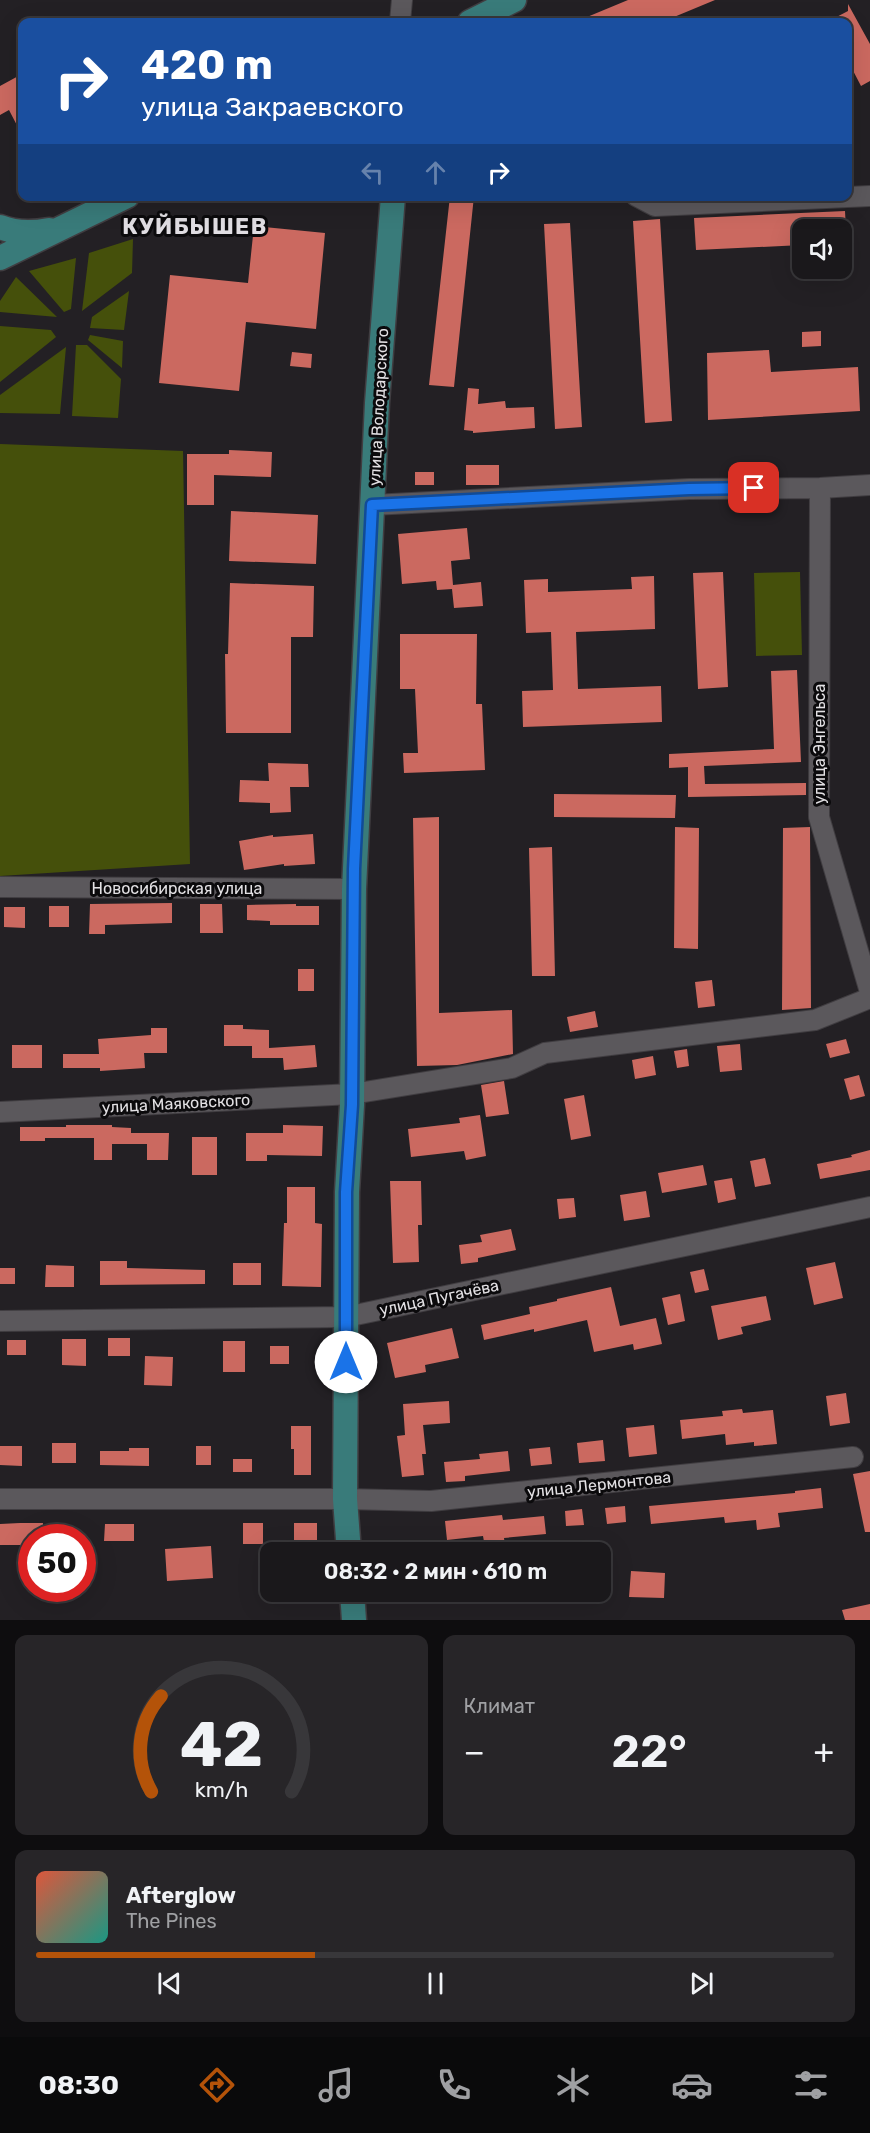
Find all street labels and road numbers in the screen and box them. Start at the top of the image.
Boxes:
street label: улица Володарского [365,328,392,487]
street label: улица Энгельса [810,684,829,804]
street label: Новосибирская улица [92,879,262,898]
street label: улица Маяковского [101,1090,251,1117]
street label: улица Пугачёва [378,1276,500,1319]
street label: улица Лермонтова [526,1467,672,1502]

